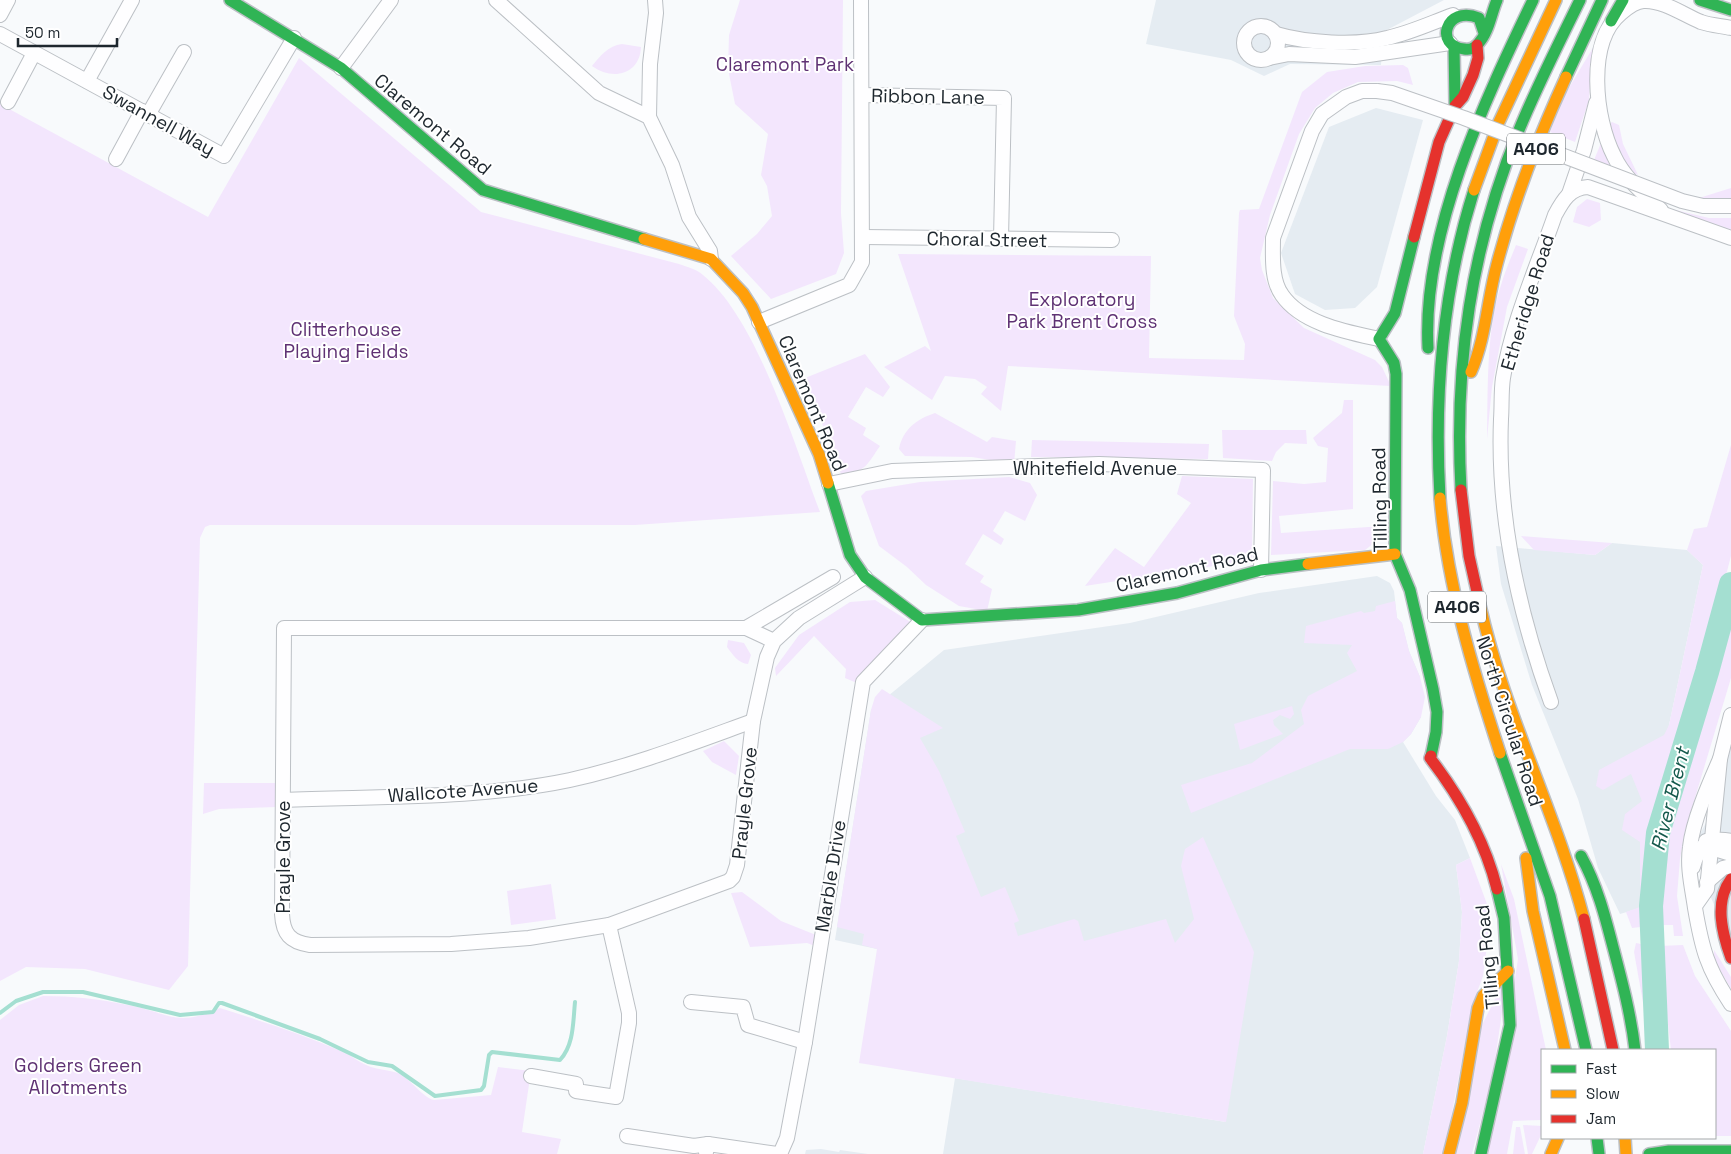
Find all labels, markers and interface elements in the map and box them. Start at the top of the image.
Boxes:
scale bar [18,15,116,47]
text: 50 m [25,23,60,42]
park label: Claremont Park [716,52,854,77]
street label: Claremont Road [369,68,496,181]
street label: Swannell Way [98,79,219,162]
street label: Ribbon Lane [871,83,985,110]
road number: A406 [1507,134,1565,164]
street label: Choral Street [926,226,1048,253]
street label: Etheridge Road [1495,231,1560,373]
park label: Exploratory Park Brent Cross [1007,287,1157,334]
park label: Clitterhouse Playing Fields [284,317,408,364]
street label: Claremont Road [773,331,852,475]
street label: Tilling Road [1366,447,1393,553]
street label: Whitefield Avenue [1013,456,1177,481]
street label: Claremont Road [1113,541,1261,598]
road number: A406 [1428,592,1486,622]
street label: North Circular Road [1470,633,1549,810]
water label: River Brent [1645,743,1696,853]
street label: Prayle Grove [726,745,763,861]
street label: Wallcote Avenue [387,773,539,808]
street label: Prayle Grove [271,800,296,914]
street label: Marble Drive [809,818,852,934]
street label: Tilling Road [1470,903,1505,1010]
legend [1541,1049,1716,1139]
park label: Golders Green Allotments [14,1053,142,1100]
text: Fast [1586,1059,1617,1078]
text: Slow [1586,1084,1620,1103]
text: Jam [1586,1109,1616,1128]

